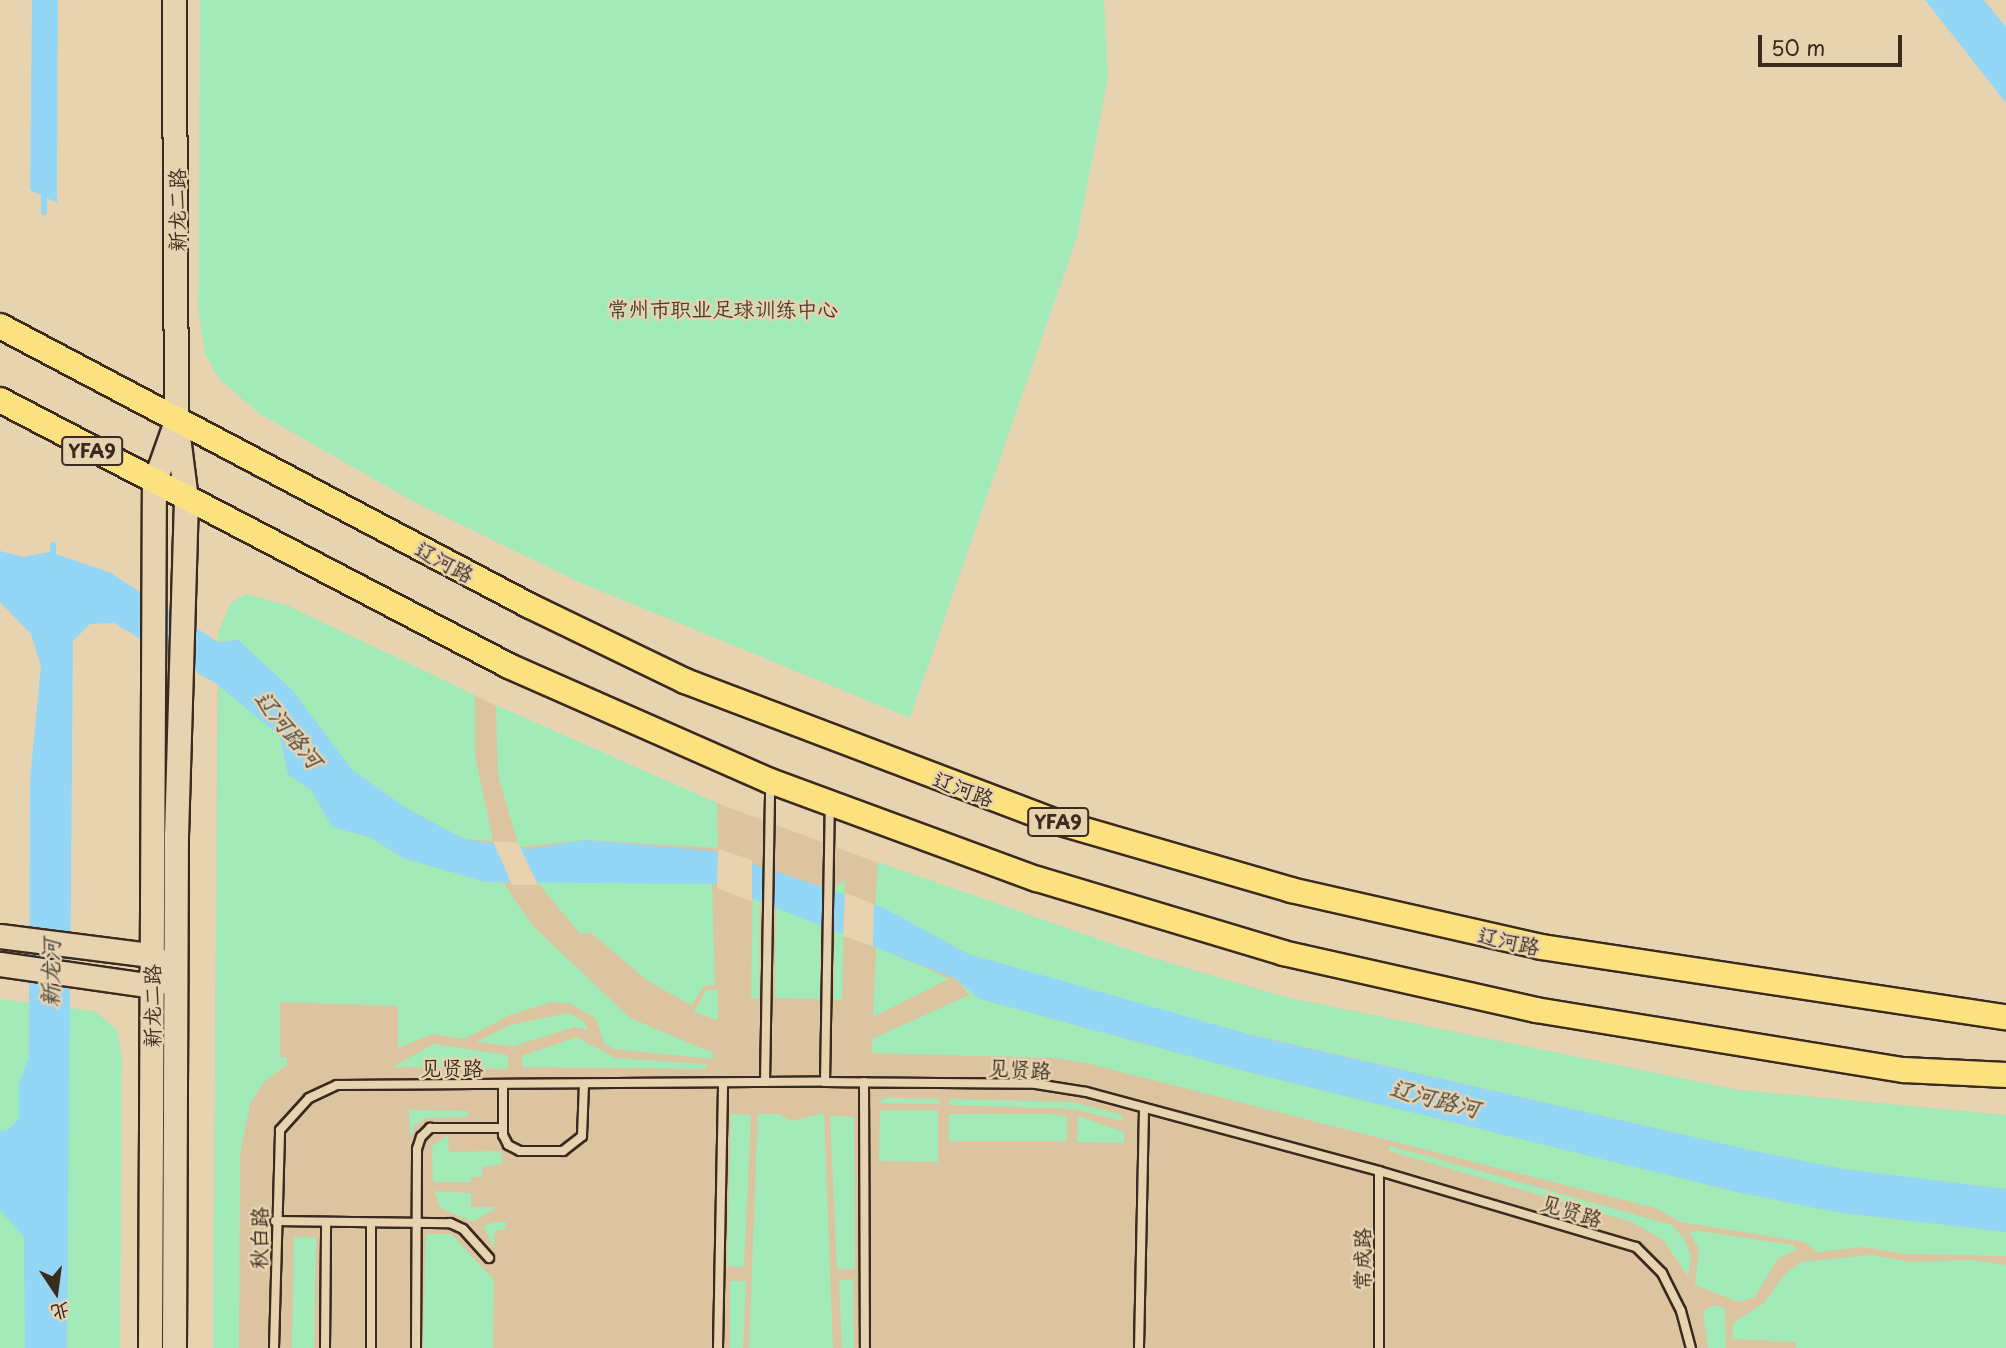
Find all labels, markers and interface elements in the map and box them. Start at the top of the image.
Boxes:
scale bar [1761,21,1904,65]
text: 50 m [1771,31,1825,63]
street label: 新龙二路 [163,168,189,252]
park label: 常州市职业足球训练中心 [608,295,838,321]
road number: YFA9 [60,436,124,466]
street label: 辽河路 [411,535,479,587]
water label: 辽河路河 [249,685,329,773]
street label: 辽河路 [930,765,998,811]
road number: YFA9 [1026,806,1090,838]
street label: 辽河路 [1476,921,1542,959]
water label: 新龙河 [36,938,64,1008]
street label: 新龙二路 [138,964,164,1048]
street label: 见贤路 [421,1054,483,1080]
street label: 见贤路 [988,1054,1052,1082]
water label: 辽河路河 [1387,1073,1483,1123]
street label: 见贤路 [1538,1189,1606,1231]
street label: 秋白路 [245,1206,271,1270]
street label: 常成路 [1348,1228,1374,1290]
north arrow [21,1257,91,1327]
text: 北 [48,1297,73,1328]

